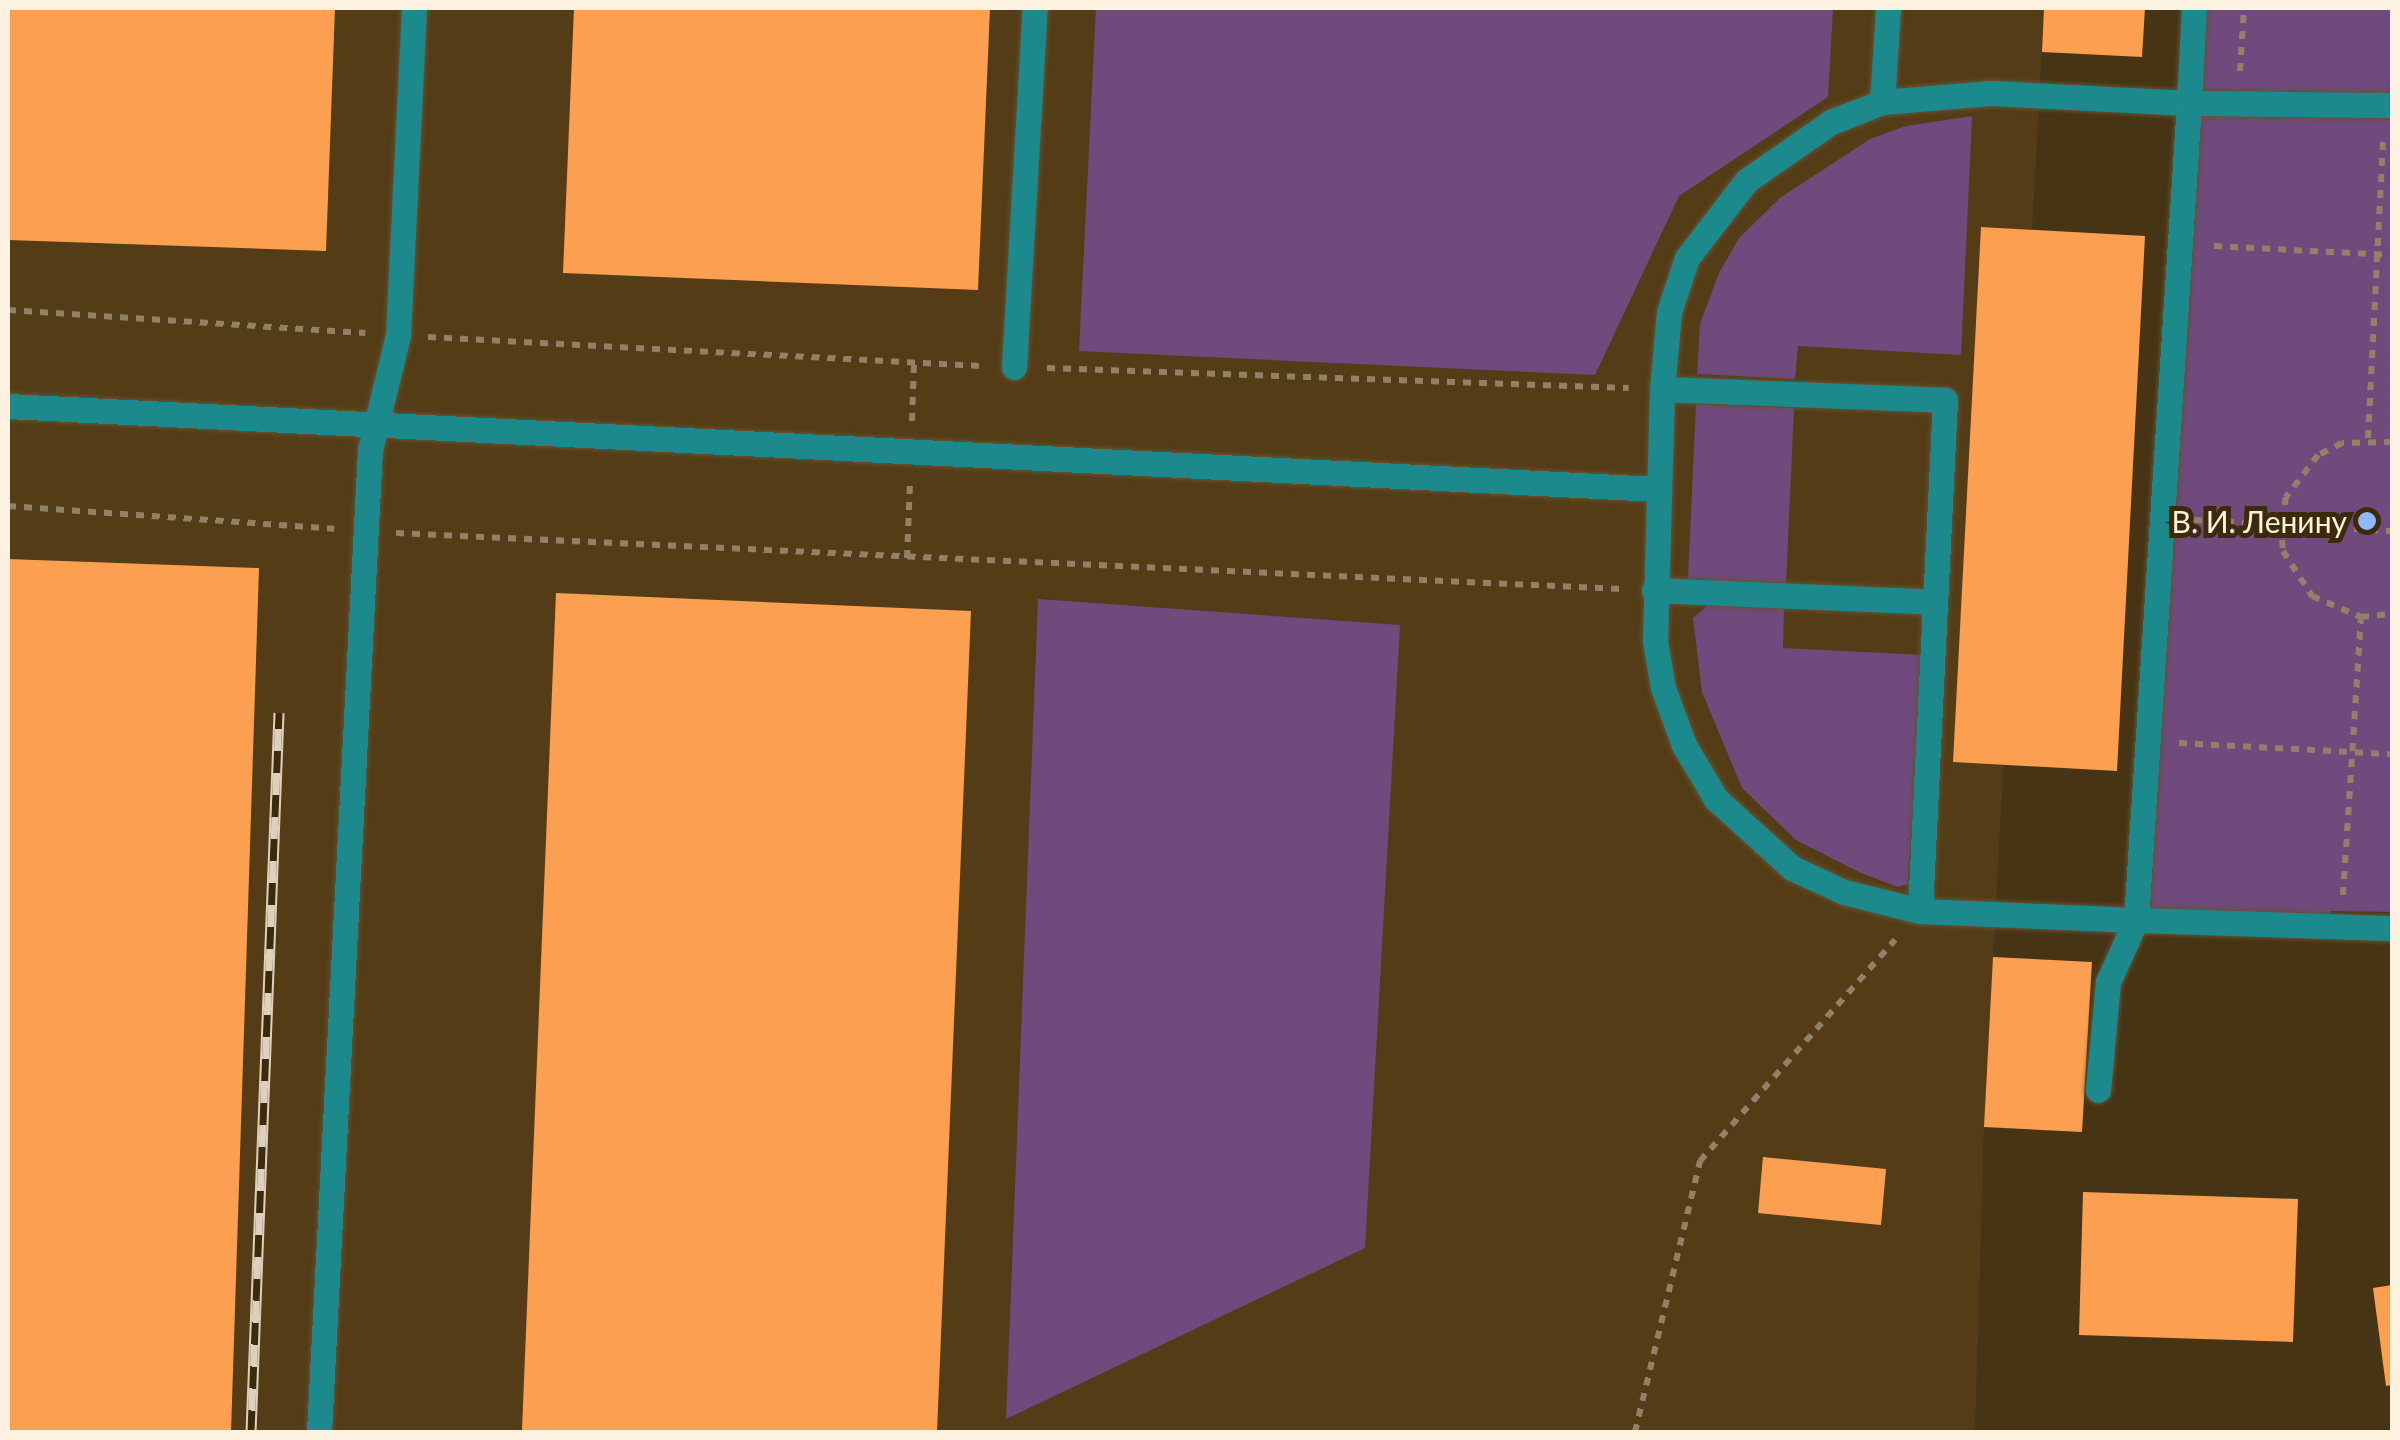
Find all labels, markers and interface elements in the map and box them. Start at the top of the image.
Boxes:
place label: В. И. Ленину [2172,503,2347,539]
marker: В. И. Ленину [2356,510,2378,532]

